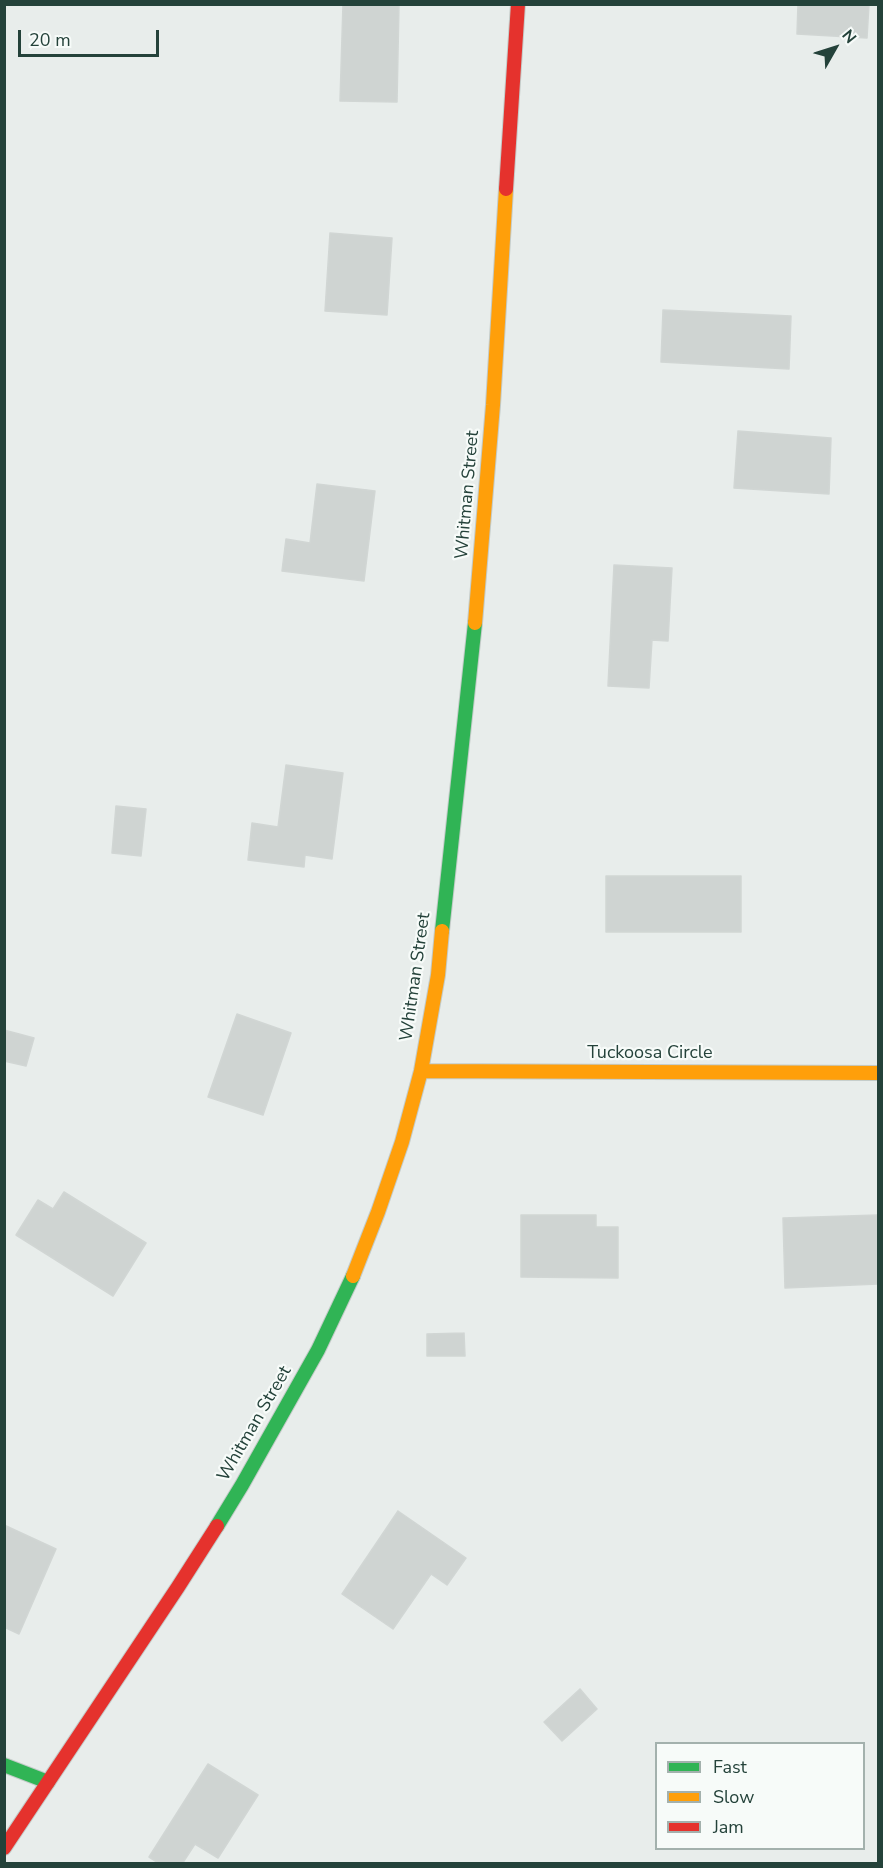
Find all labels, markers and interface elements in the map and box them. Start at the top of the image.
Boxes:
scale bar [21,18,162,56]
north arrow [805,18,865,78]
text: N [837,25,861,48]
text: 20 m [29,28,71,52]
street label: Whitman Street [452,430,484,560]
street label: Whitman Street [396,911,436,1043]
street label: Tuckoosa Circle [587,1043,713,1065]
street label: Whitman Street [213,1363,297,1485]
legend [655,1742,865,1850]
text: Fast [713,1755,747,1779]
text: Slow [713,1785,754,1809]
text: Jam [713,1815,744,1839]

